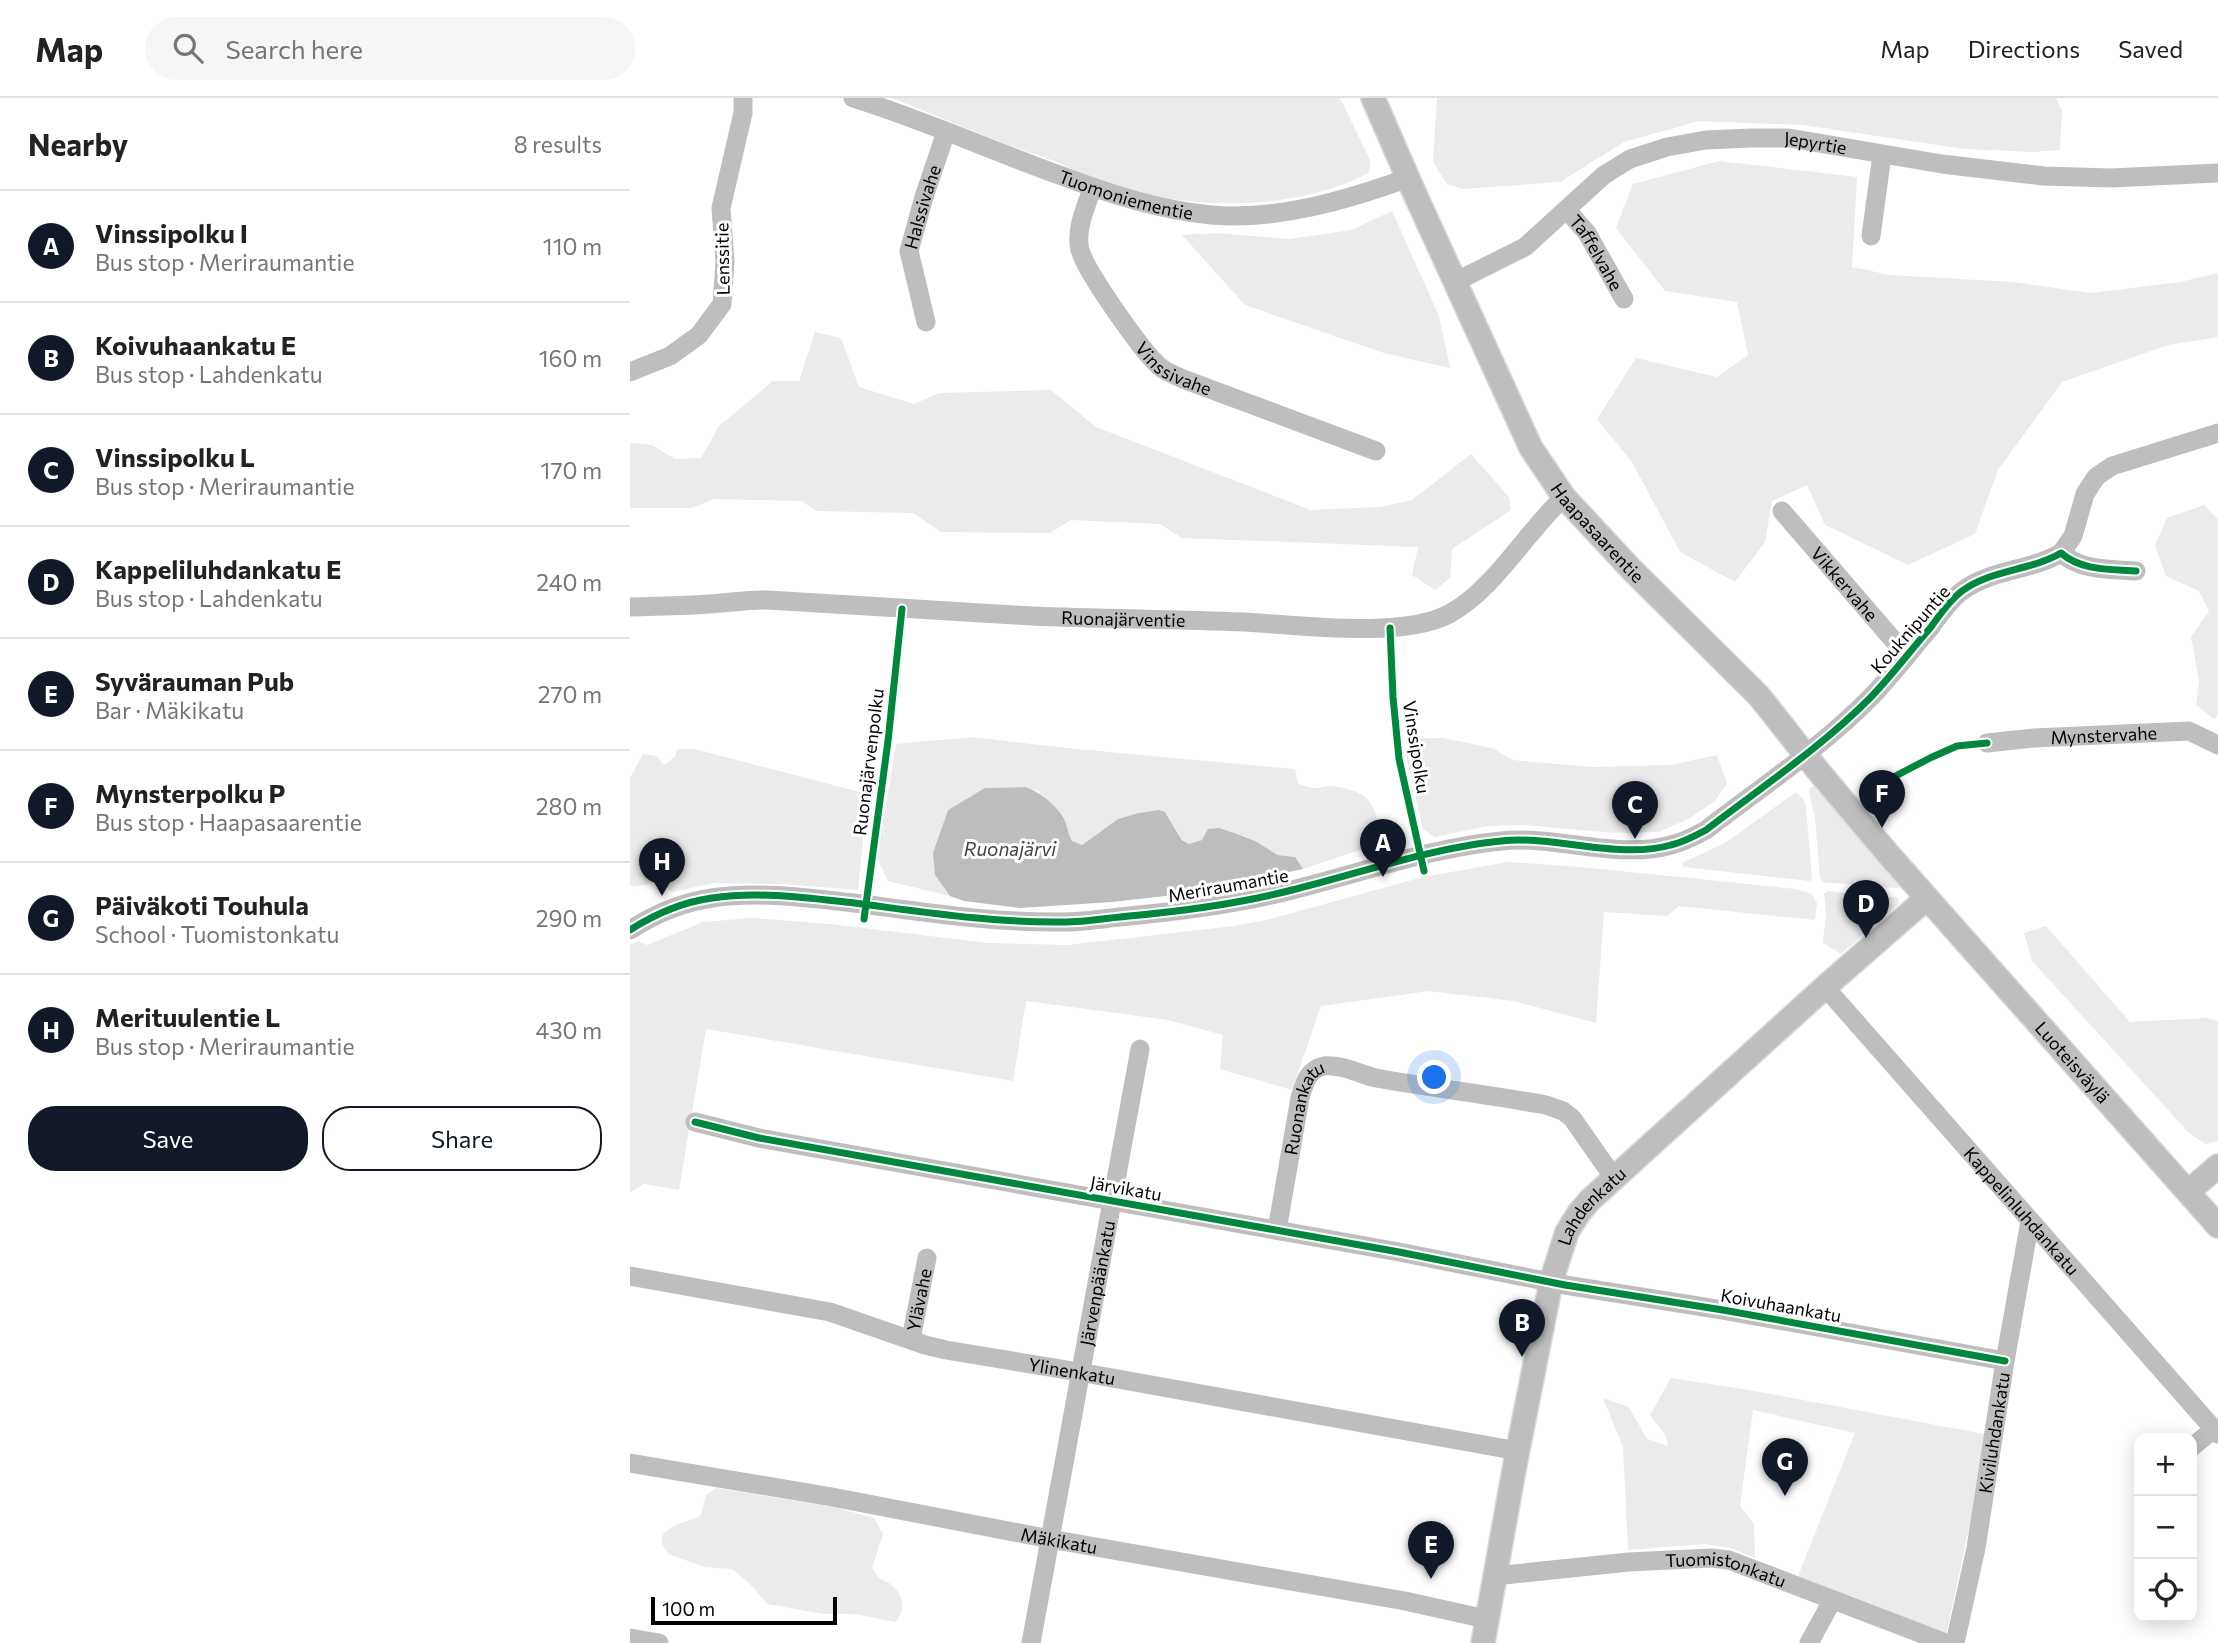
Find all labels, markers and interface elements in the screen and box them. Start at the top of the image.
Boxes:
search box [145,17,635,80]
text: Map [35,28,103,69]
icon: search [169,29,207,67]
text: Search here [225,33,363,64]
text: Map [1880,34,1930,63]
text: Directions [1968,34,2080,63]
text: Saved [2118,34,2183,63]
text: Nearby [28,125,128,162]
street label: Jepyrtie [1784,127,1848,159]
text: 8 results [514,130,602,158]
street label: Halssivahe [899,162,945,251]
street label: Tuomoniementie [1056,165,1195,224]
street label: Taffelvahe [1565,210,1628,294]
text: Vinssipolku I [95,217,248,248]
street label: Lenssitie [710,223,734,295]
text: A [43,232,59,260]
text: 110 m [543,232,602,260]
text: Bus stop · Meriraumantie [95,248,355,276]
text: Koivuhaankatu E [95,329,296,360]
street label: Vinssivahe [1131,337,1215,400]
text: B [43,344,59,372]
text: 160 m [539,344,602,372]
text: Bus stop · Lahdenkatu [95,360,323,388]
text: Vinssipolku L [95,441,255,472]
text: C [43,456,59,484]
text: 170 m [541,456,602,484]
text: Bus stop · Meriraumantie [95,472,355,500]
street label: Haapasaarentie [1547,478,1649,587]
street label: Vikkervahe [1807,542,1883,625]
text: Kappeliluhdankatu E [95,553,342,584]
text: D [43,568,59,596]
text: 240 m [536,568,602,596]
street label: Kouknipuntie [1866,580,1954,678]
text: Bus stop · Lahdenkatu [95,584,323,612]
street label: Ruonajärventie [1061,606,1186,631]
text: Syvärauman Pub [95,665,294,696]
text: E [44,680,58,708]
text: 270 m [538,680,602,708]
street label: Ruonajärvenpolku [848,687,888,837]
text: Bar · Mäkikatu [95,696,244,724]
street label: Vinssipolku [1399,699,1435,795]
street label: Mynstervahe [2050,721,2157,748]
pin: F [1859,770,1905,828]
text: Mynsterpolku P [95,777,285,808]
pin: C [1612,781,1658,839]
text: F [44,792,58,820]
text: 280 m [536,792,602,820]
text: Bus stop · Haapasaarentie [95,808,362,836]
pin: A [1360,819,1406,877]
water label: Ruonajärvi [964,837,1057,860]
pin: H [639,838,685,896]
street label: Meriraumantie [1166,864,1290,906]
pin: D [1843,880,1889,938]
text: Päiväkoti Touhula [95,889,309,920]
text: G [43,904,59,932]
text: 290 m [536,904,602,932]
text: School · Tuomistonkatu [95,920,339,948]
text: Merituulentie L [95,1001,280,1032]
text: H [42,1016,60,1044]
text: 430 m [536,1016,602,1044]
street label: Luoteisväylä [2031,1017,2115,1108]
text: Bus stop · Meriraumantie [95,1032,355,1060]
street label: Ruonankatu [1279,1056,1328,1157]
your location [1417,1060,1451,1094]
button: Save [28,1106,308,1171]
button: Share [322,1106,602,1171]
street label: Kappelinluhdankatu [1959,1142,2084,1280]
street label: Lahdenkatu [1552,1162,1630,1248]
street label: Järvikatu [1089,1171,1163,1205]
street label: Järvenpäänkatu [1075,1219,1119,1347]
street label: Ylävahe [902,1266,936,1333]
street label: Koivuhaankatu [1719,1284,1843,1326]
pin: B [1499,1299,1545,1357]
street label: Ylinenkatu [1027,1353,1117,1389]
street label: Kiviluhdankatu [1974,1371,2014,1495]
map controls [2134,1433,2197,1622]
button: + [2134,1433,2197,1496]
pin: G [1762,1438,1808,1496]
button: − [2134,1496,2197,1559]
pin: E [1408,1521,1454,1579]
street label: Mäkikatu [1019,1523,1099,1558]
street label: Tuomistonkatu [1665,1547,1789,1592]
button: locate [2134,1559,2197,1622]
scale bar [651,1594,836,1626]
text: 100 m [662,1597,715,1620]

